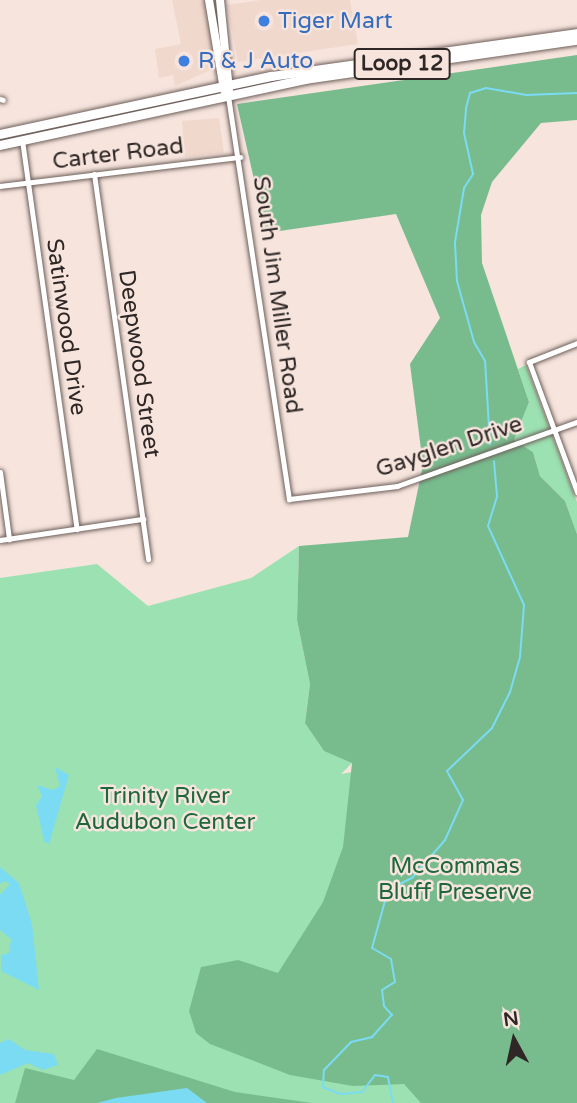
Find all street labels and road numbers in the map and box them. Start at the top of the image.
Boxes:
road number: Loop 12 [353,46,451,82]
street label: Carter Road [51,132,185,176]
street label: South Jim Miller Road [247,175,307,415]
street label: Satinwood Drive [40,237,92,417]
street label: Deepwood Street [112,268,166,460]
street label: Gayglen Drive [372,410,526,484]

